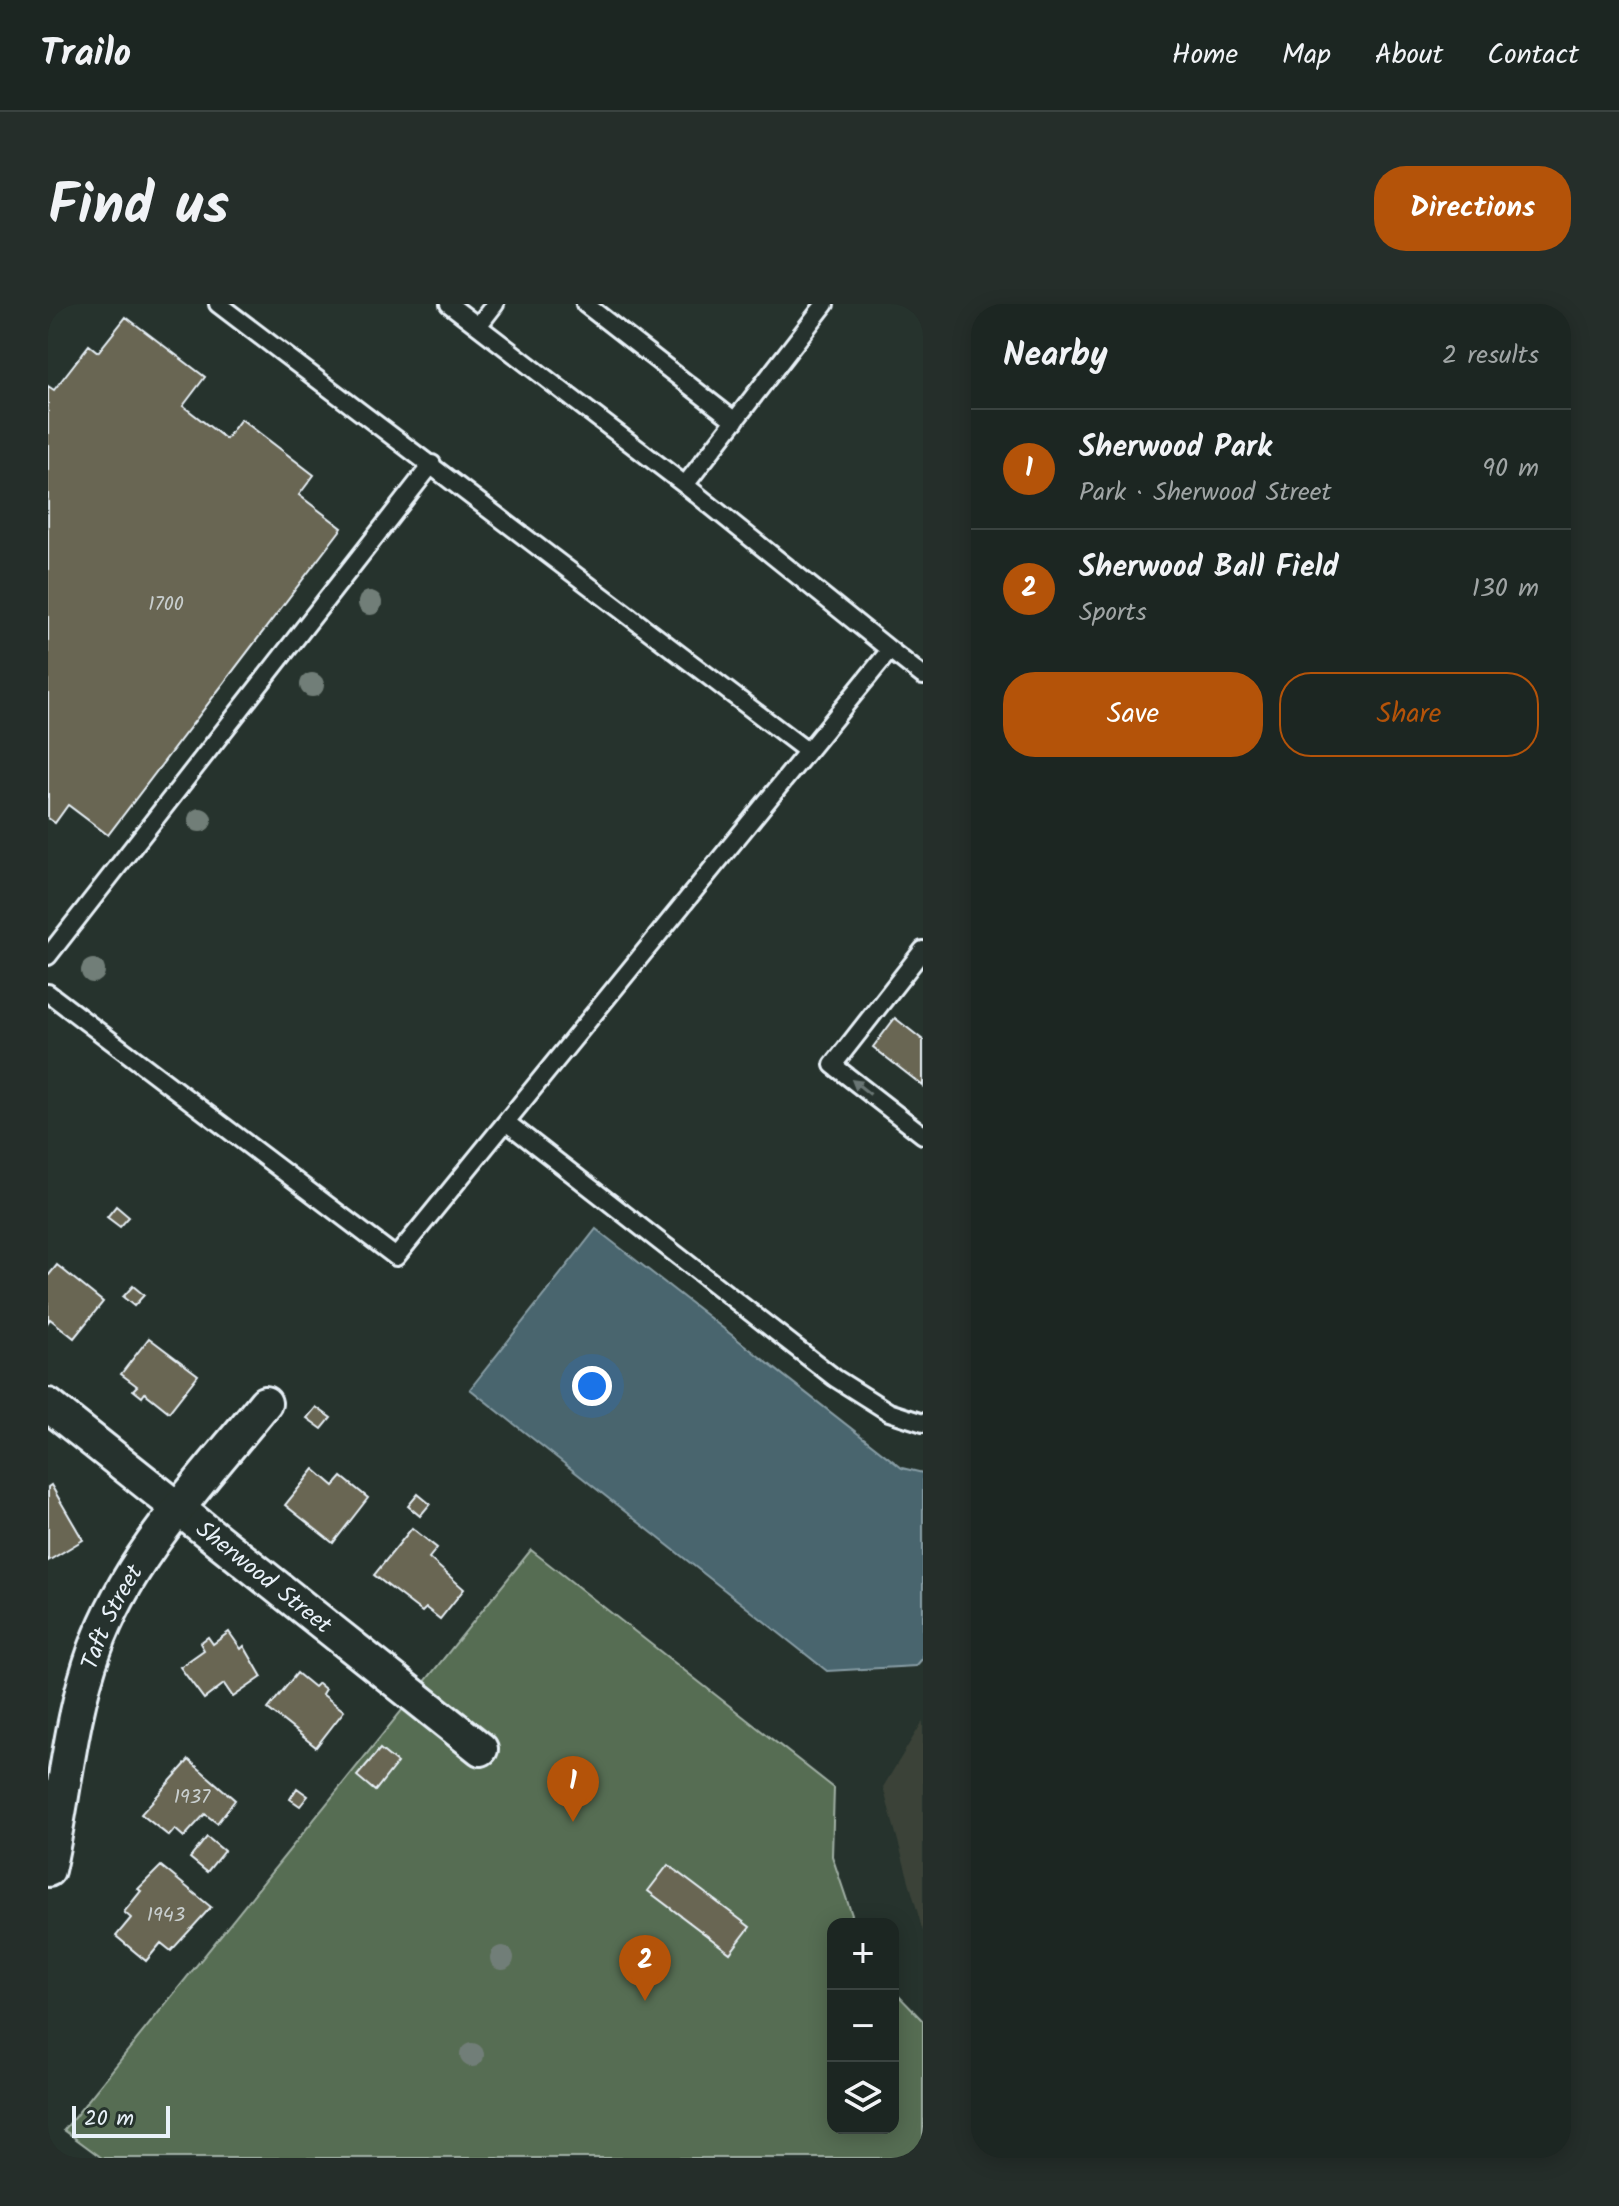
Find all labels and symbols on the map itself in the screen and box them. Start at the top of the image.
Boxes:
house number: 1700 [148,589,184,621]
one-way arrow [851,1080,871,1096]
your location [572,1366,612,1406]
street label: Sherwood Street [187,1511,340,1645]
street label: Taft Street [71,1557,155,1675]
pin: 1 [547,1756,599,1822]
house number: 1937 [174,1782,211,1814]
house number: 1943 [147,1900,185,1932]
pin: 2 [619,1935,671,2001]
scale bar [72,2102,170,2138]

